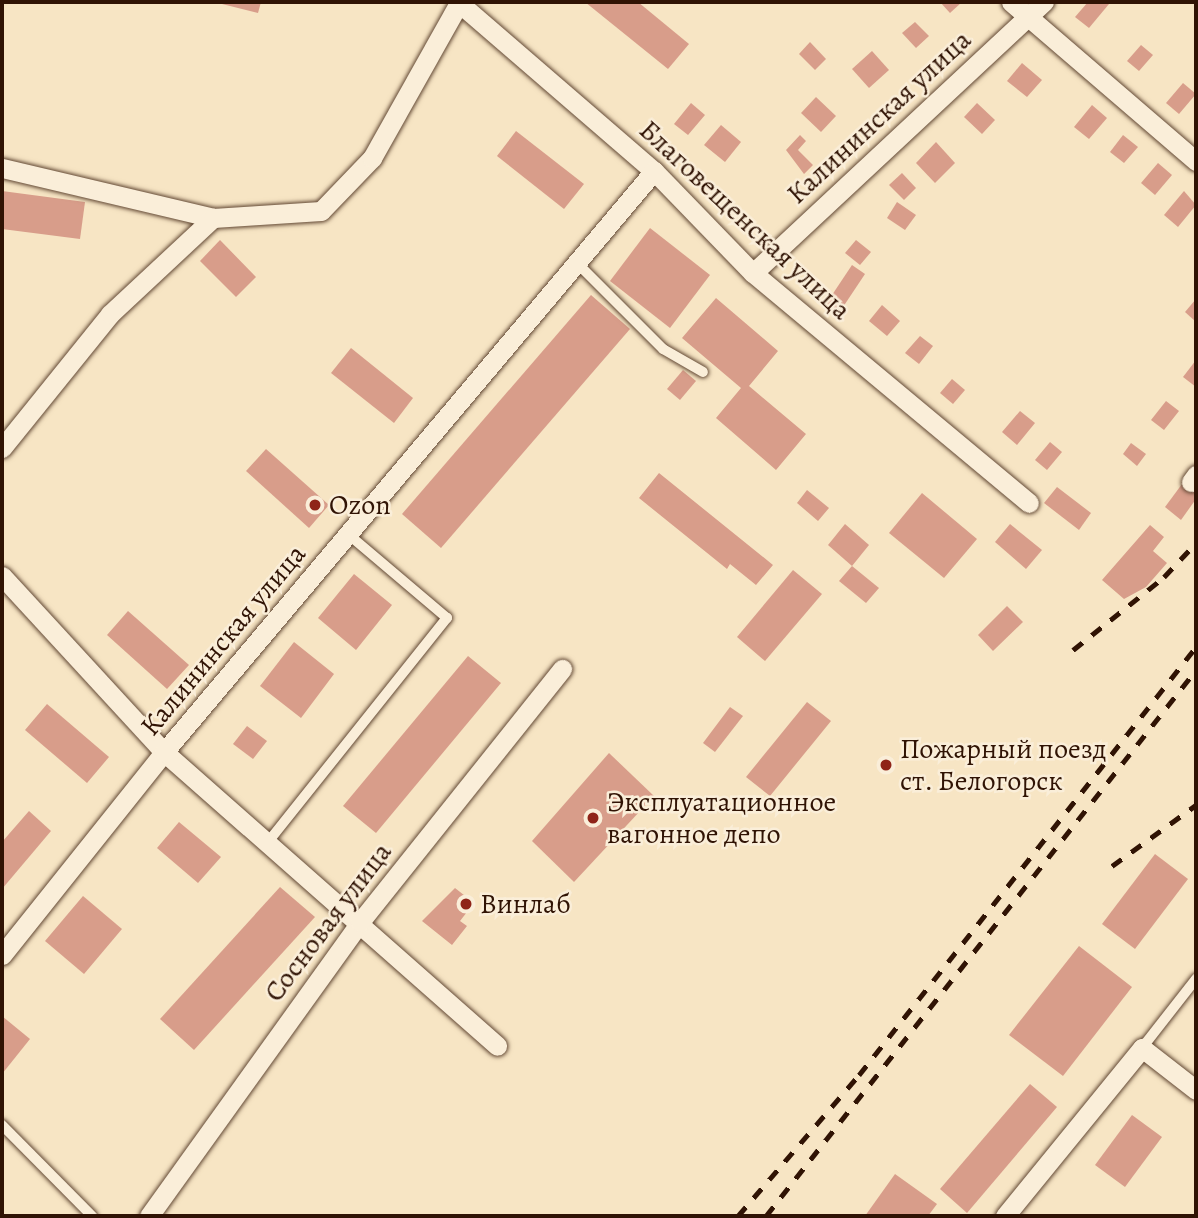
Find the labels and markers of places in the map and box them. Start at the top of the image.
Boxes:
place label: Ozon [329,488,391,522]
marker: Ozon [307,497,323,513]
place label: Пожарный поезд ст. Белогорск [900,732,1107,798]
marker: Пожарный поезд ст. Белогорск [878,757,894,773]
place label: Эксплуатационное вагонное депо [607,785,836,851]
marker: Эксплуатационное вагонное депо [585,810,601,826]
place label: Винлаб [480,887,571,921]
marker: Винлаб [458,896,474,912]

